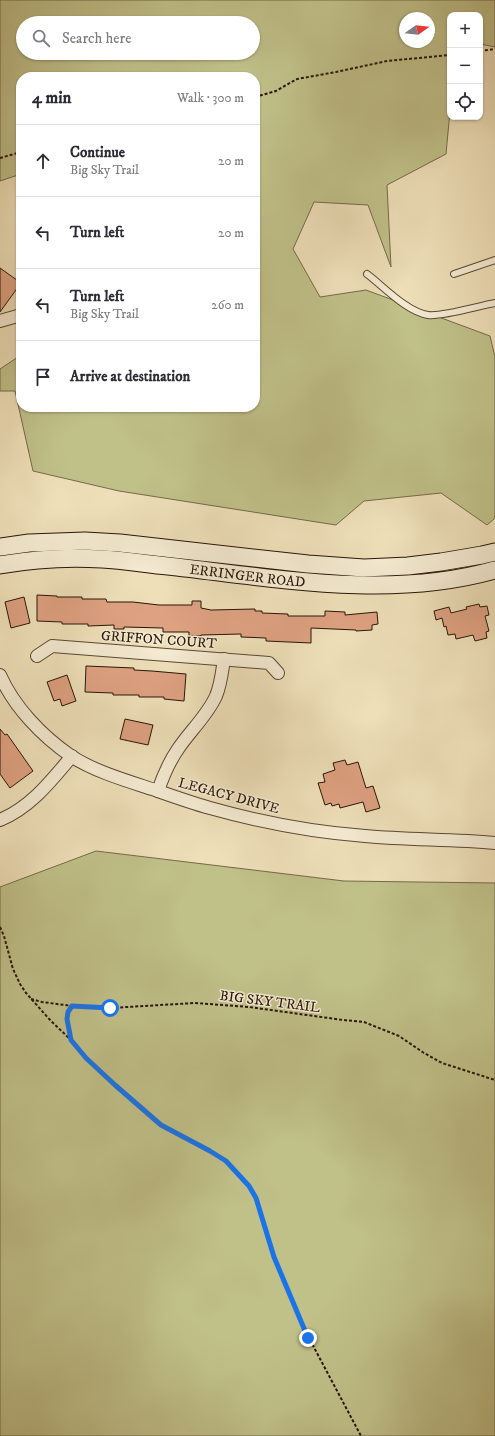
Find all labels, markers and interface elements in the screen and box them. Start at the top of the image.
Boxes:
north arrow [399,12,435,48]
map controls [447,12,483,120]
button: + [447,12,483,48]
search box [16,16,260,60]
icon: search [30,27,52,49]
text: Search here [62,29,131,48]
button: − [447,48,483,84]
button: locate [447,84,483,120]
text: 4 min [32,87,71,109]
text: Walk · 300 m [177,90,244,106]
text: Continue [70,143,125,162]
icon: ahead [32,150,54,172]
text: 20 m [218,153,244,169]
text: Big Sky Trail [70,162,139,178]
icon: left [32,222,54,244]
text: Turn left [70,223,124,242]
text: 20 m [218,225,244,241]
text: Turn left [70,287,124,306]
icon: left [32,294,54,316]
text: 260 m [211,297,244,313]
text: Big Sky Trail [70,306,139,322]
icon: arrive [32,366,54,388]
text: Arrive at destination [70,367,190,386]
street label: ERRINGER ROAD [189,561,306,592]
street label: GRIFFON COURT [100,627,218,653]
street label: LEGACY DRIVE [176,774,281,818]
street label: BIG SKY TRAIL [219,987,321,1017]
route start [101,999,119,1017]
route end [299,1329,317,1347]

